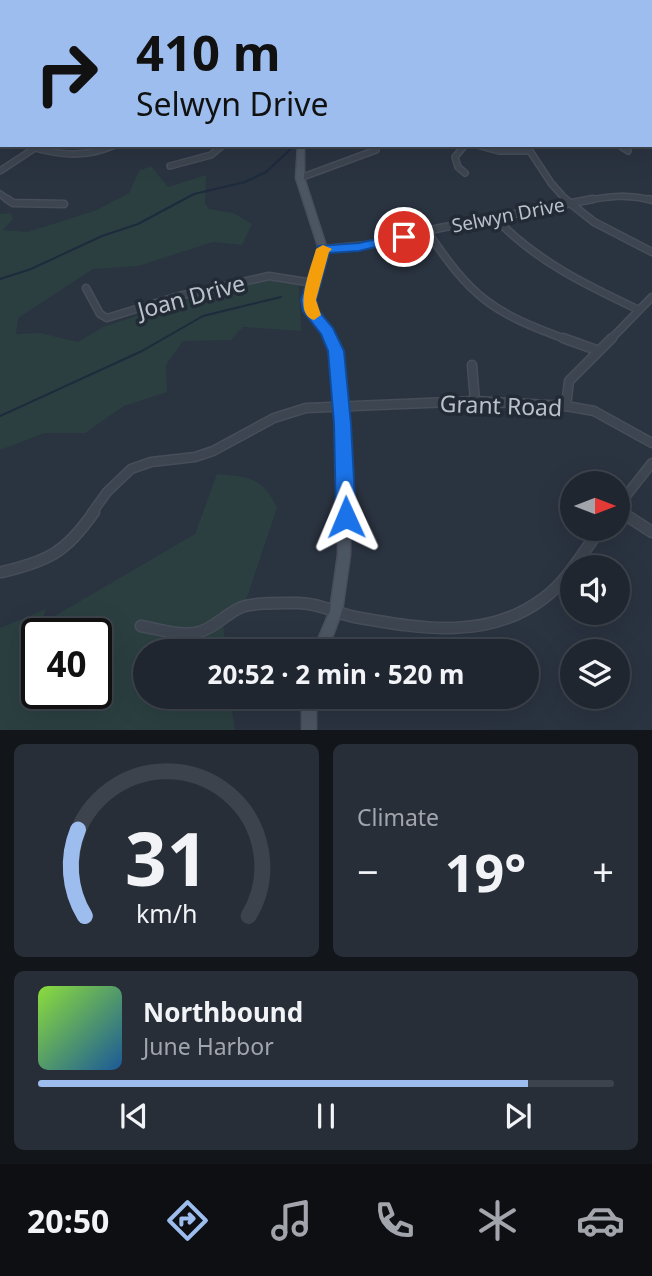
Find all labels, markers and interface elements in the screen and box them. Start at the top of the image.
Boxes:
text: 410 m [136,19,281,85]
icon: right [21,28,112,119]
text: Selwyn Drive [136,82,329,125]
street label: Selwyn Drive [449,191,567,239]
pin [374,207,434,267]
icon: arrive [385,218,423,256]
street label: Joan Drive [132,266,248,326]
street label: Grant Road [439,387,563,423]
north arrow [560,471,630,541]
map controls [560,471,630,709]
position arrow [309,480,383,554]
button: sound [560,555,630,625]
speed limit sign: 40 [21,618,112,709]
button: layers [560,639,630,709]
text: 20:52 · 2 min · 520 m [208,656,464,692]
text: Climate [357,801,439,833]
text: 31 [125,809,208,908]
text: 19° [445,836,526,907]
text: − [357,845,379,897]
text: + [592,845,614,897]
text: km/h [136,896,197,930]
text: Northbound [143,994,303,1030]
text: June Harbor [143,1030,274,1062]
icon: previous [115,1097,153,1135]
icon: pause [307,1097,345,1135]
icon: next [499,1097,537,1135]
icon: directions [163,1196,212,1245]
icon: music [267,1196,316,1245]
icon: phone [370,1196,419,1245]
icon: climate [473,1196,522,1245]
icon: car [576,1196,625,1245]
text: 20:50 [27,1199,109,1242]

